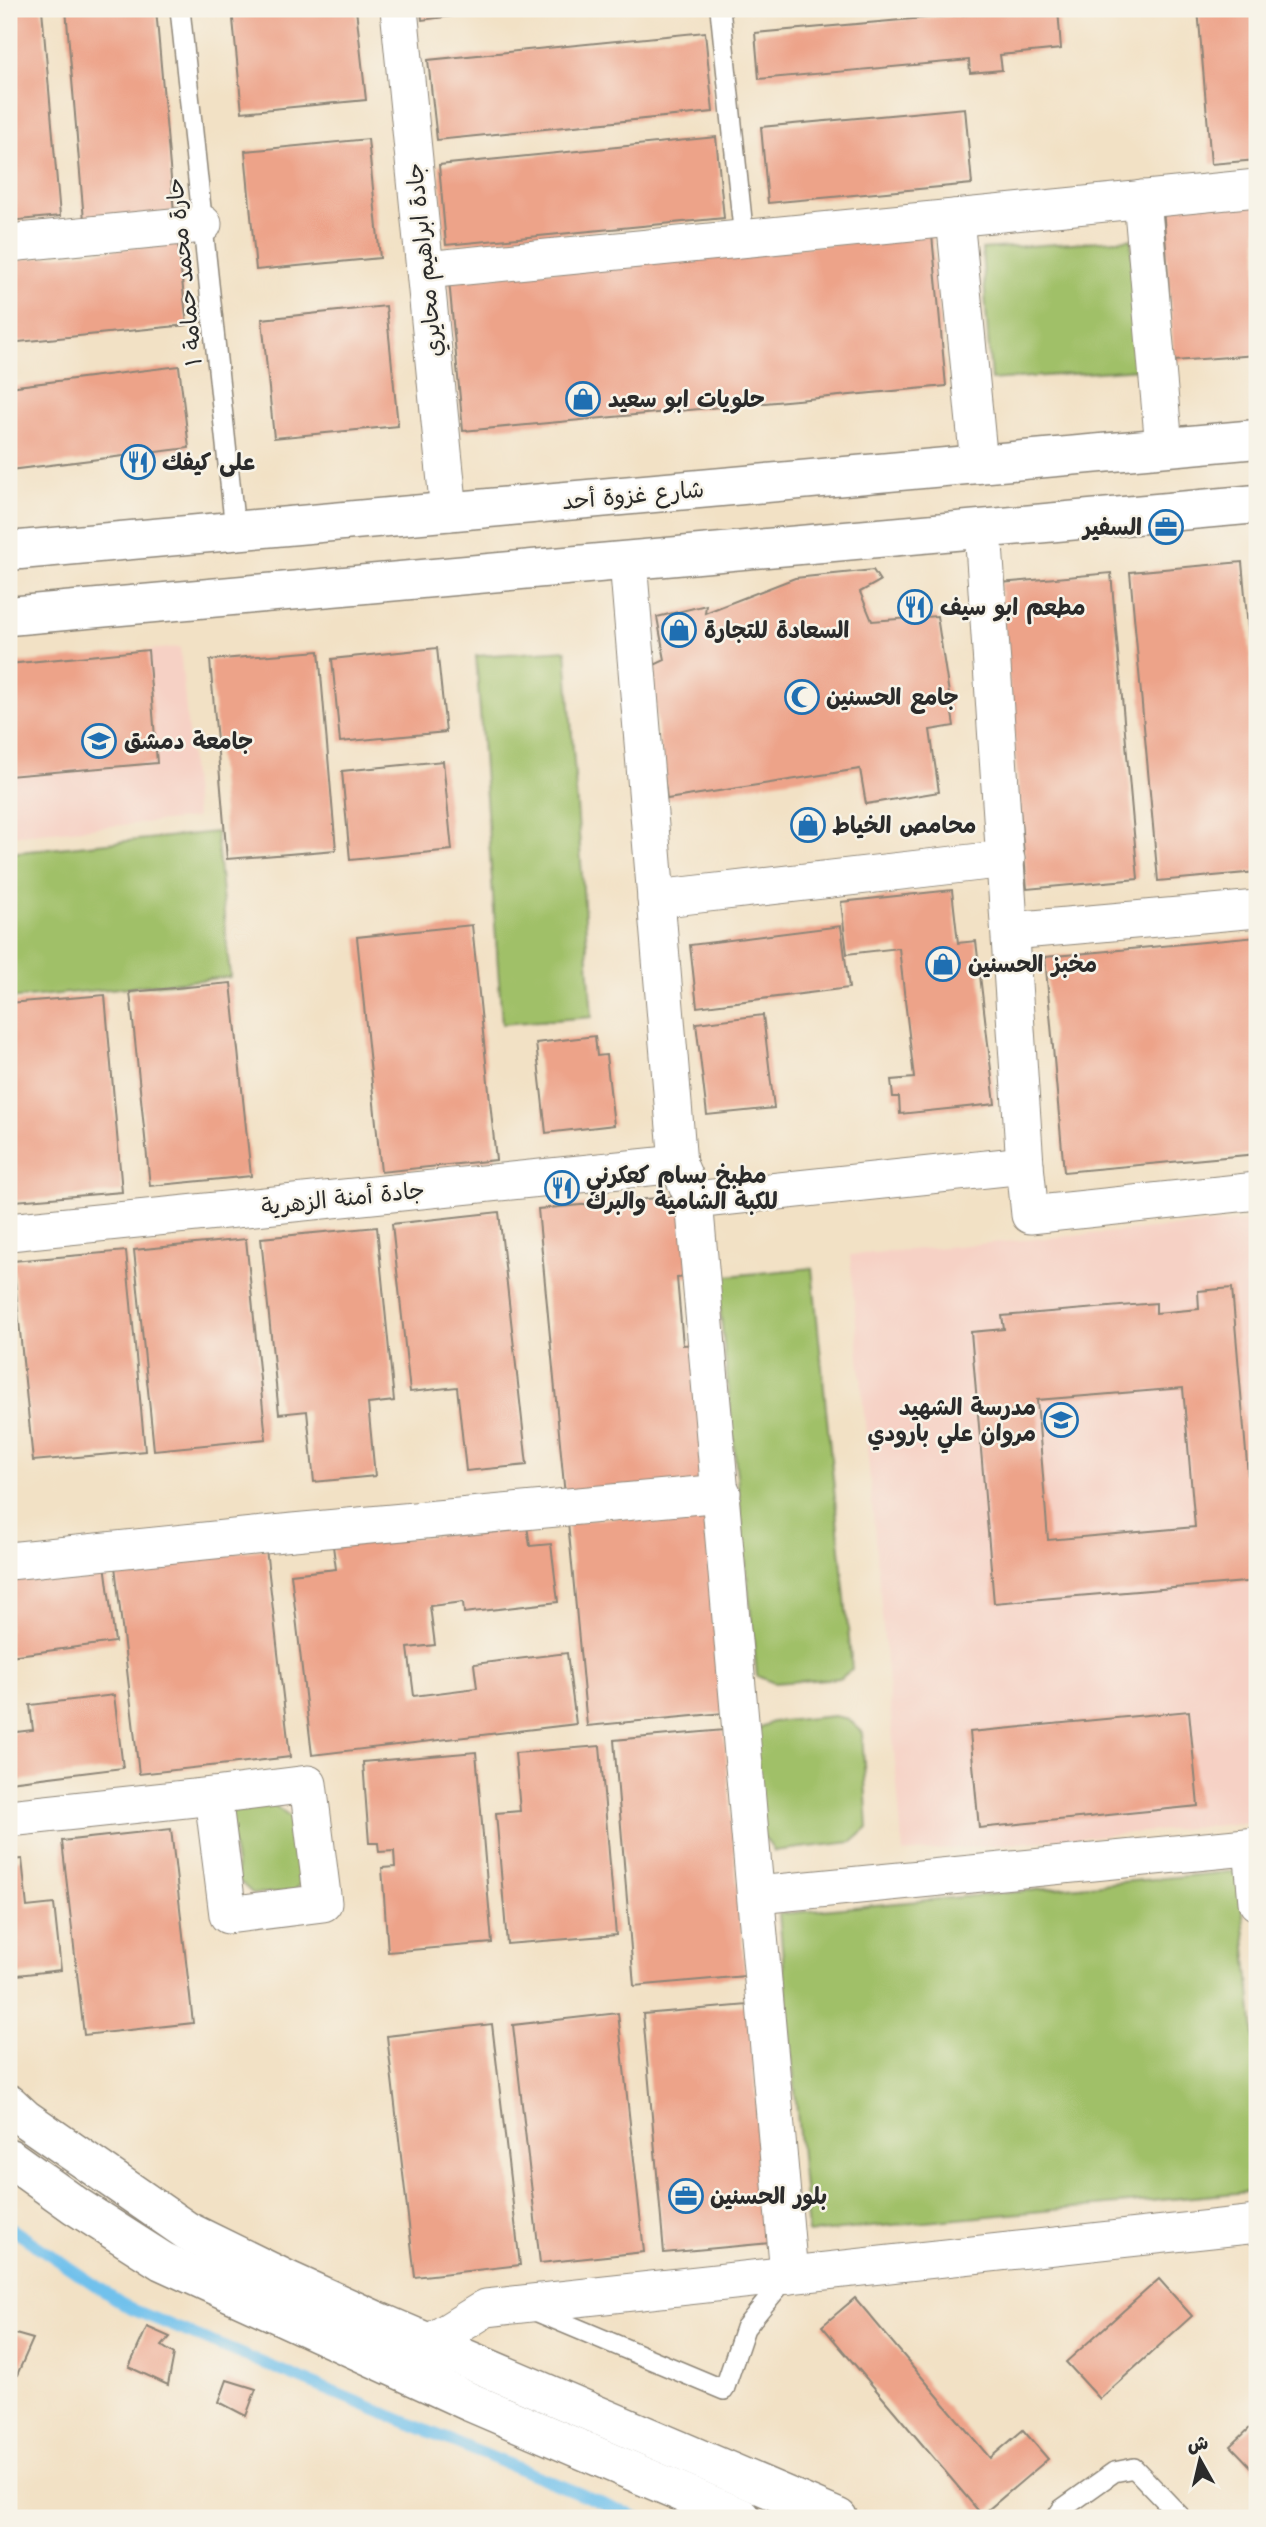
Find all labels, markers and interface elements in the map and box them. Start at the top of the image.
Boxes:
street label: جادة ابراهيم محايري [401,161,452,358]
street label: حارة محمد حمامة ١ [161,176,208,367]
shop icon: حلويات ابو سعيد [564,380,602,418]
place label: حلويات ابو سعيد [608,386,765,414]
restaurant icon: على كيفك [119,443,157,481]
place label: على كيفك [162,449,255,477]
street label: شارع غزوة أحد [561,475,705,517]
office icon: السفير [1147,508,1185,546]
place label: السفير [1081,514,1142,541]
restaurant icon: مطعم ابو سيف [896,588,934,626]
place label: مطعم ابو سيف [940,594,1086,625]
shop icon: السعادة للتجارة [660,611,698,649]
place label: السعادة للتجارة [704,617,850,644]
mosque icon: جامع الحسنين [783,678,821,716]
place label: جامع الحسنين [826,684,959,714]
school or university icon: جامعة دمشق [80,722,118,760]
place label: جامعة دمشق [124,728,253,755]
shop icon: محامص الخياط [789,806,827,844]
place label: محامص الخياط [832,812,976,839]
shop icon: مخبز الحسنين [924,945,962,983]
place label: مخبز الحسنين [968,951,1097,978]
place label: مطبخ بسام كعكرني للكبة الشامية والبرك [586,1162,778,1216]
restaurant icon: مطبخ بسام كعكرني للكبة الشامية والبرك [543,1169,581,1207]
street label: جادة أمنة الزهرية [260,1175,426,1221]
place label: مدرسة الشهيد مروان علي بارودي [867,1394,1036,1454]
school or university icon: مدرسة الشهيد مروان علي بارودي [1042,1401,1080,1439]
office icon: بلور الحسنين [667,2177,705,2215]
place label: بلور الحسنين [710,2183,827,2211]
north arrow [1164,2426,1234,2496]
text: ش [1186,2432,1210,2457]

